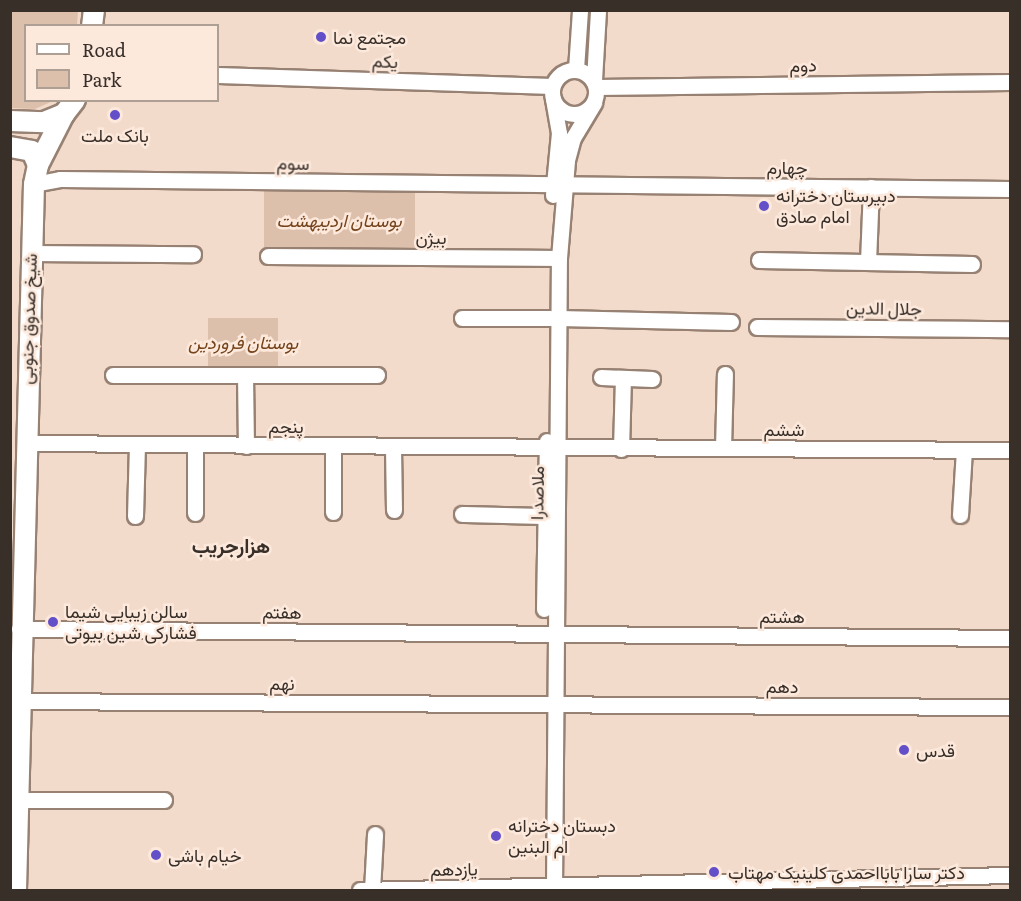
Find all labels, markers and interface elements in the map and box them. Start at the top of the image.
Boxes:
legend [24,24,219,102]
place label: مجتمع نما [333,26,406,48]
marker: مجتمع نما [314,30,328,44]
text: Road [82,36,126,63]
street label: یکم [372,50,398,72]
street label: دوم [789,54,817,76]
text: Park [82,66,121,93]
marker: بانک ملت [108,108,122,122]
place label: بانک ملت [81,124,149,146]
street label: سوم [276,152,310,174]
street label: چهارم [766,156,808,178]
place label: دبیرستان دخترانه امام صادق [776,185,896,228]
marker: دبیرستان دخترانه امام صادق [757,199,771,213]
park label: بوستان اردیبهشت [277,209,401,231]
street label: بیژن [415,226,447,248]
street label: شیخ صدوق جنوبی [15,253,41,385]
street label: جلال الدین [846,297,922,319]
park label: بوستان فروردین [188,331,298,353]
street label: پنجم [268,415,304,437]
street label: ششم [764,418,804,440]
street label: ملاصدرا [526,466,548,520]
district label: هزارجریب [192,532,270,556]
place label: سالن زیبایی شیما فشارکی شین بیوتی [65,601,197,644]
street label: هفتم [262,601,302,623]
street label: هشتم [759,605,805,627]
marker: سالن زیبایی شیما فشارکی شین بیوتی [46,615,60,629]
street label: نهم [269,672,295,694]
street label: دهم [766,675,798,697]
place label: قدس [916,739,955,761]
marker: قدس [897,743,911,757]
place label: دبستان دخترانه ام البنین [508,815,616,858]
marker: دبستان دخترانه ام البنین [489,829,503,843]
place label: خیام باشی [168,844,241,866]
marker: خیام باشی [149,848,163,862]
street label: یازدهم [430,858,478,880]
place label: دکتر سارا بابااحمدی کلینیک مهتاب [728,861,965,883]
marker: دکتر سارا بابااحمدی کلینیک مهتاب [705,863,723,881]

